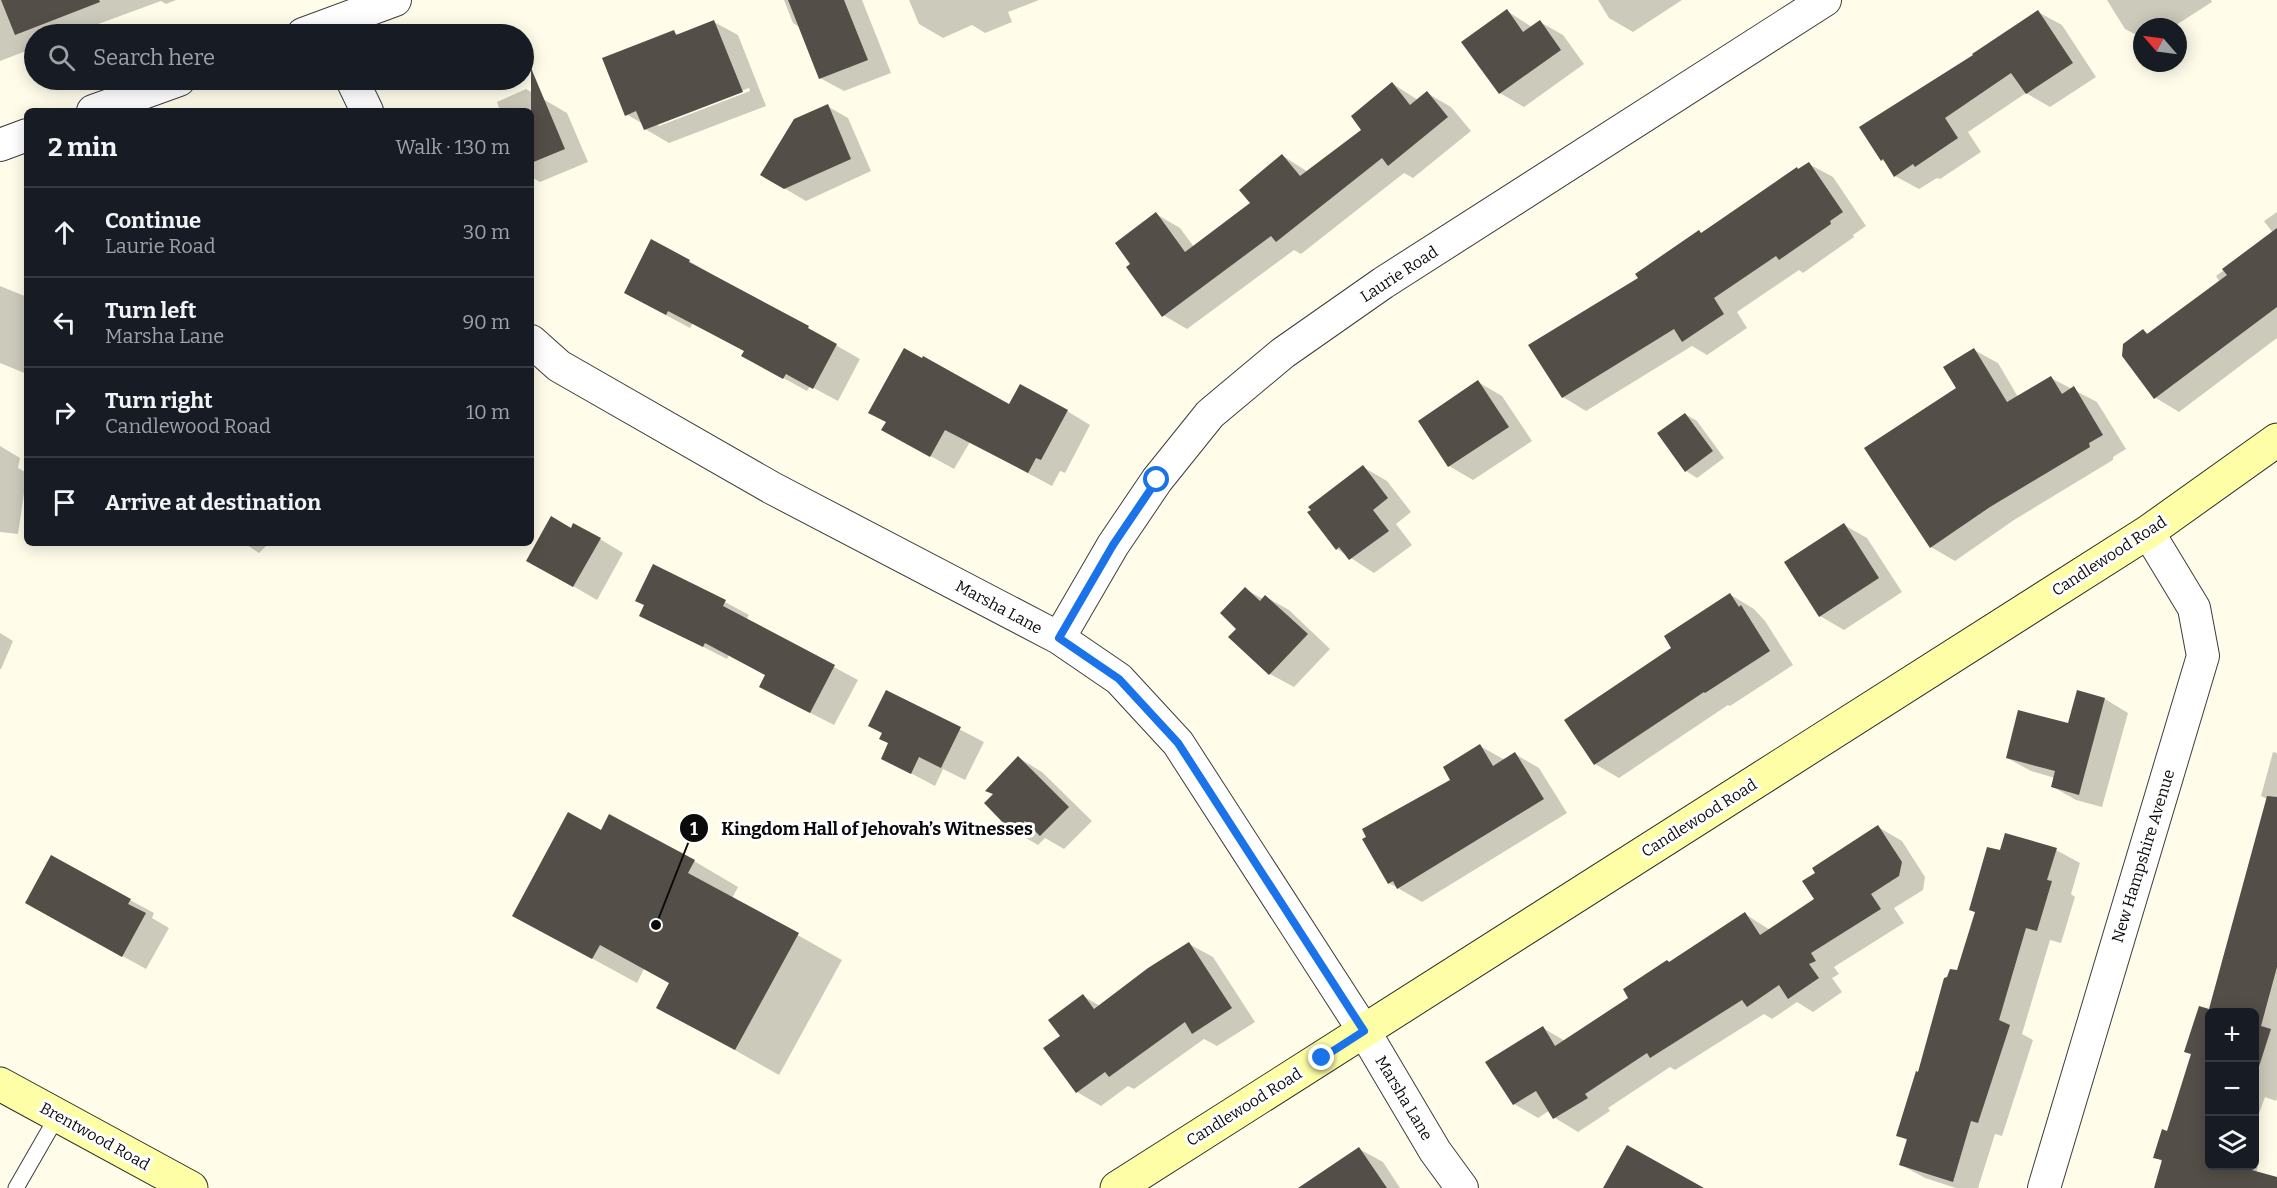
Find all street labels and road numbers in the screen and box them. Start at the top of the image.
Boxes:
street label: Laurie Road [1357,242,1442,306]
street label: Candlewood Road [2048,512,2170,600]
street label: Marsha Lane [952,576,1046,638]
street label: New Hampshire Avenue [2108,767,2178,945]
street label: Candlewood Road [1638,775,1761,861]
street label: Marsha Lane [1371,1052,1437,1144]
street label: Candlewood Road [1183,1064,1306,1150]
street label: Brentwood Road [37,1098,154,1174]

